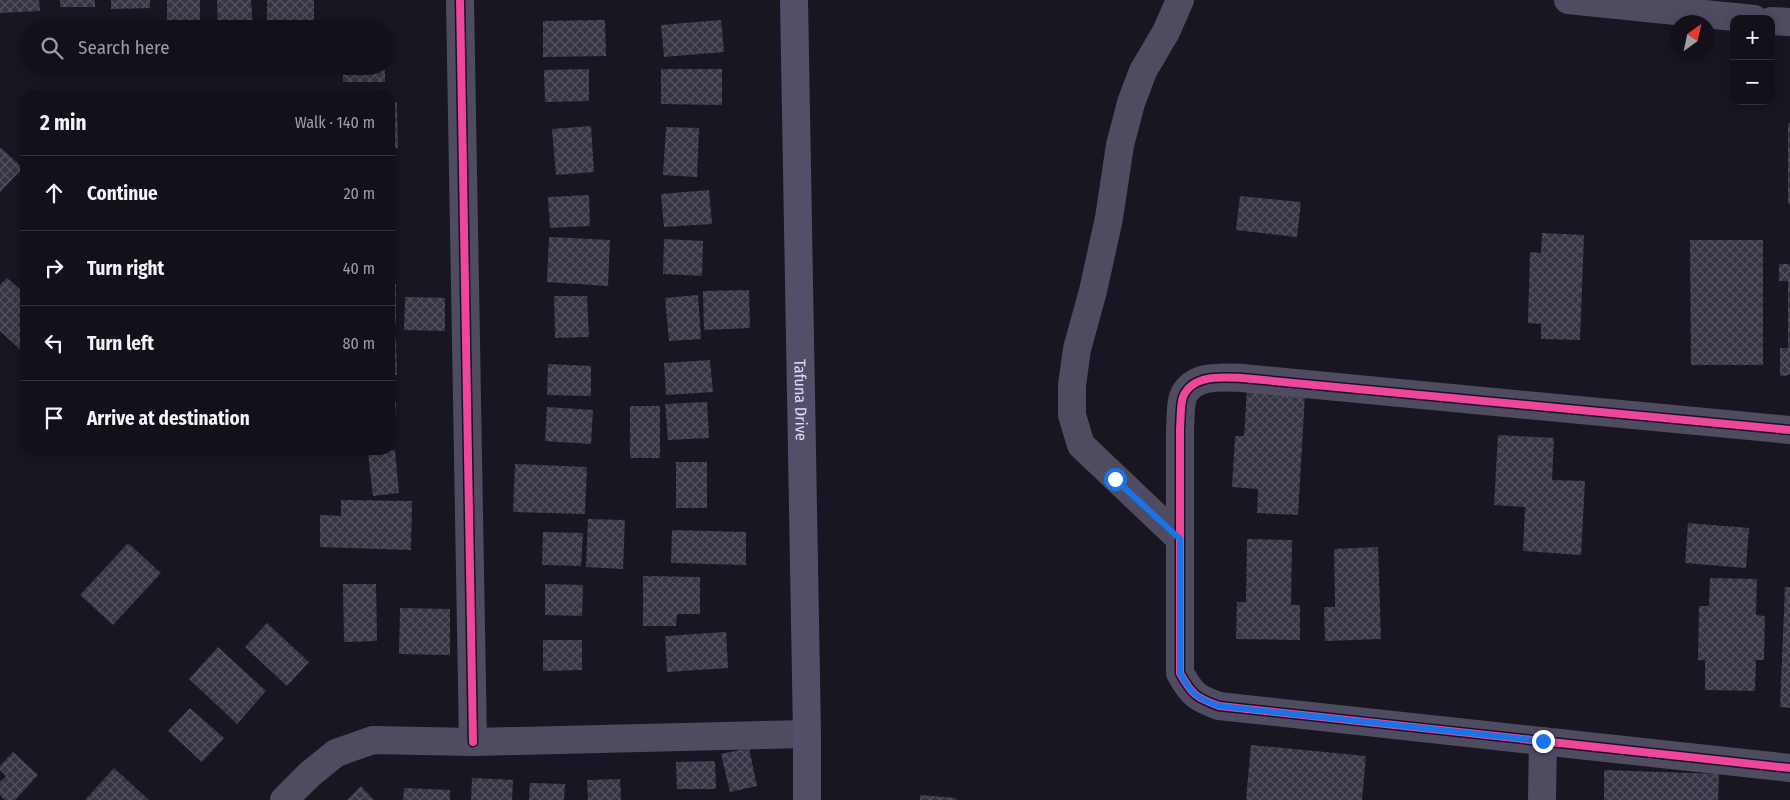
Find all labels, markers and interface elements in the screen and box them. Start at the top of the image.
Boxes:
north arrow [1670,15,1715,60]
map controls [1730,15,1775,105]
button: + [1730,15,1775,60]
search box [20,20,395,75]
icon: search [38,34,66,62]
text: Search here [78,36,170,59]
button: − [1730,60,1775,105]
text: 2 min [40,110,87,136]
text: Walk · 140 m [295,113,375,132]
icon: ahead [40,179,68,207]
text: Continue [87,182,158,205]
text: 20 m [344,184,375,203]
icon: right [40,254,68,282]
text: Turn right [87,257,164,280]
text: 40 m [343,259,375,278]
icon: left [40,329,68,357]
text: Turn left [87,332,154,355]
text: 80 m [343,334,375,353]
street label: Tafuna Drive [791,359,811,441]
icon: arrive [40,404,68,432]
text: Arrive at destination [87,407,250,430]
route start [1104,468,1127,491]
route end [1532,730,1555,753]

